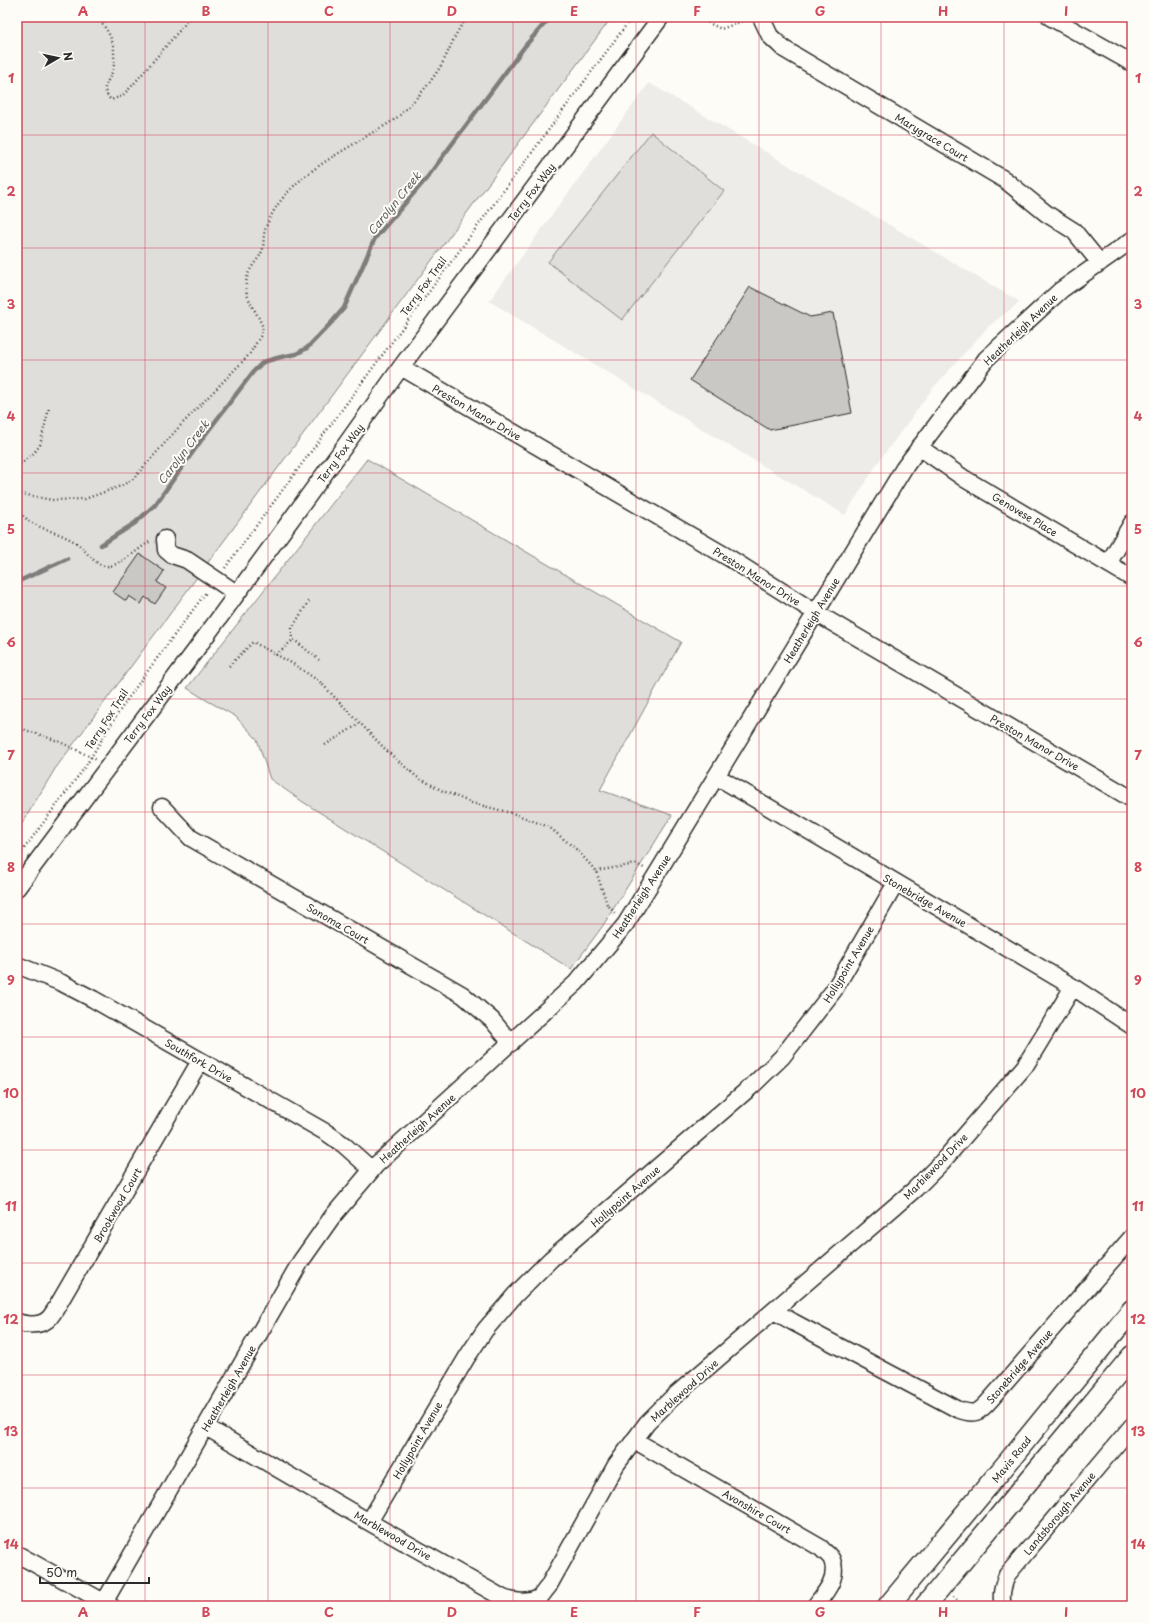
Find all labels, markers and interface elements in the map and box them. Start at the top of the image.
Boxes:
text: A [78,1,88,20]
text: B [202,1,211,20]
text: C [324,1,334,20]
text: D [447,1,457,20]
text: E [570,1,578,20]
text: F [693,1,701,20]
text: G [815,1,825,20]
text: H [938,1,948,20]
text: I [1064,1,1068,20]
north arrow [38,38,78,78]
text: N [59,51,77,62]
text: 1 [8,68,14,87]
text: 1 [1135,68,1141,87]
street label: Marygrace Court [893,109,971,165]
street label: Terry Fox Way [504,159,559,225]
water label: Carolyn Creek [363,167,426,238]
text: 2 [6,181,16,200]
text: 2 [1133,181,1143,200]
street label: Terry Fox Trail [396,253,451,319]
street label: Heatherleigh Avenue [980,289,1061,368]
text: 3 [7,294,16,313]
text: 3 [1134,294,1143,313]
street label: Preston Manor Drive [430,380,524,444]
text: 4 [7,406,16,425]
text: 4 [1134,406,1143,425]
water label: Carolyn Creek [153,415,214,488]
street label: Terry Fox Way [313,420,368,486]
street label: Genovese Place [989,489,1061,539]
text: 5 [7,519,15,538]
text: 5 [1134,519,1142,538]
street label: Preston Manor Drive [711,543,803,609]
street label: Heatherleigh Avenue [779,574,843,666]
text: 6 [6,632,16,651]
text: 6 [1133,632,1143,651]
street label: Terry Fox Way [120,681,175,747]
street label: Terry Fox Trail [81,685,132,753]
street label: Preston Manor Drive [988,710,1082,774]
text: 7 [7,745,15,764]
text: 7 [1134,745,1142,764]
street label: Heatherleigh Avenue [608,851,674,941]
text: 8 [7,857,15,876]
text: 8 [1134,857,1142,876]
street label: Stonebridge Avenue [880,870,970,930]
street label: Sonoma Court [304,899,372,947]
street label: Hollypoint Avenue [819,922,877,1005]
text: 9 [7,970,15,989]
text: 9 [1134,970,1142,989]
street label: Southfork Drive [162,1035,236,1085]
text: 10 [3,1083,19,1102]
text: 10 [1130,1083,1146,1102]
street label: Heatherleigh Avenue [376,1089,459,1166]
street label: Marblewood Drive [899,1130,971,1202]
street label: Hollypoint Avenue [587,1161,663,1230]
street label: Brookwood Court [89,1165,145,1245]
text: 11 [5,1196,17,1215]
text: 11 [1132,1196,1144,1215]
text: 12 [3,1309,19,1328]
text: 12 [1130,1309,1146,1328]
street label: Stonebridge Avenue [982,1325,1056,1407]
street label: Heatherleigh Avenue [197,1342,259,1434]
street label: Marblewood Drive [647,1355,721,1425]
street label: Hollypoint Avenue [389,1398,446,1482]
text: 13 [4,1421,19,1440]
text: 13 [1131,1421,1146,1440]
street label: Mavis Road [988,1433,1034,1485]
street label: Landsborough Avenue [1020,1468,1099,1558]
street label: Avonshire Court [720,1485,794,1537]
street label: Marblewood Drive [352,1507,434,1563]
text: 14 [3,1534,19,1553]
text: 14 [1130,1534,1146,1553]
scale bar [40,1559,149,1585]
text: 50 m [46,1563,77,1581]
text: A [78,1602,88,1621]
text: B [202,1602,211,1621]
text: C [324,1602,334,1621]
text: D [447,1602,457,1621]
text: E [570,1602,578,1621]
text: F [693,1602,701,1621]
text: G [815,1602,825,1621]
text: H [938,1602,948,1621]
text: I [1064,1602,1068,1621]

